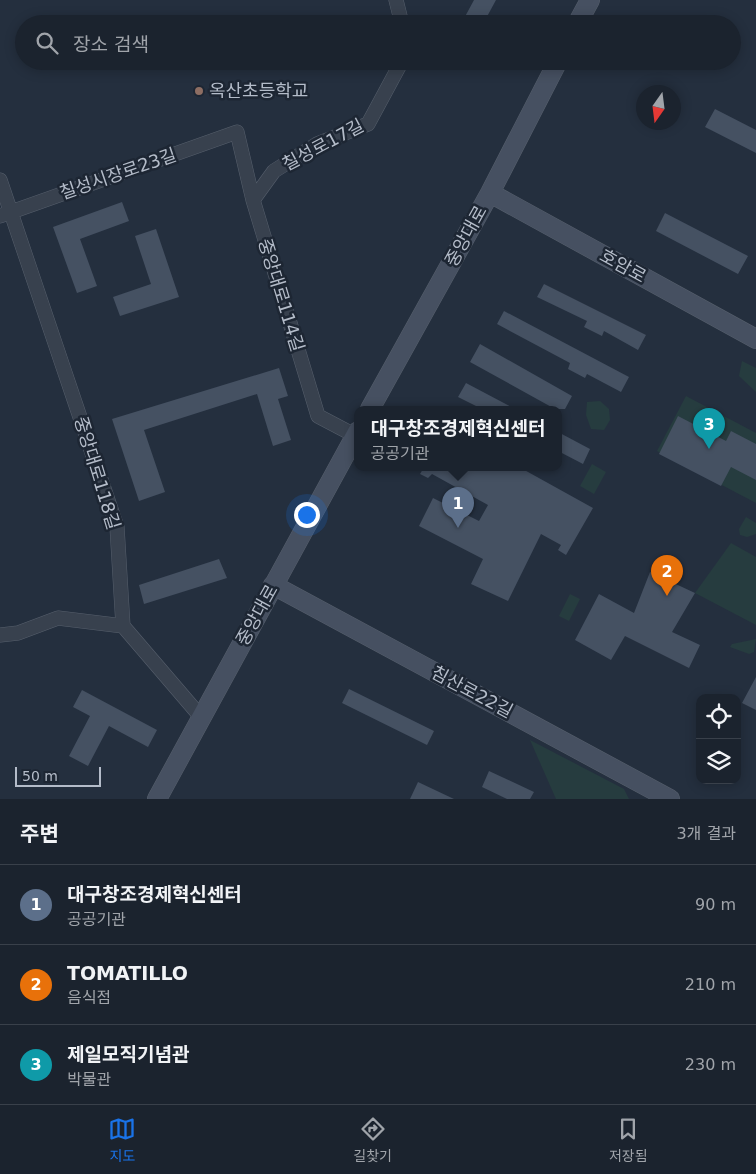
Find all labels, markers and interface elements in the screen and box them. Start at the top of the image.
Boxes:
search box [15,15,741,70]
icon: search [33,29,61,57]
text: 장소 검색 [73,33,149,55]
place label: 옥산초등학교 [209,80,308,101]
marker: 옥산초등학교 [193,85,205,97]
north arrow [636,85,681,130]
street label: 칠성로17길 [278,114,367,175]
street label: 칠성시장로23길 [57,144,179,203]
street label: 중앙대로 [440,202,491,270]
street label: 중앙대로114길 [254,236,309,354]
street label: 호암로 [596,244,650,287]
popup [354,406,562,471]
pin: 3 [693,408,725,449]
street label: 중앙대로118길 [70,414,125,532]
text: 대구창조경제혁신센터 [371,417,545,439]
text: 공공기관 [371,444,429,463]
pin: 1 [442,487,474,528]
your location [294,502,320,528]
pin: 2 [651,555,683,596]
street label: 중앙대로 [231,581,282,649]
street label: 침산로22길 [428,661,517,722]
map controls [696,694,741,784]
button: locate [696,694,741,739]
button: layers [696,739,741,784]
scale bar [15,764,101,787]
text: 50 m [22,768,58,784]
text: 주변 [20,822,59,846]
text: 3개 결과 [677,824,736,843]
text: 대구창조경제혁신센터 [67,883,242,905]
text: 1 [30,895,42,914]
text: 90 m [695,895,736,914]
text: 공공기관 [67,910,126,929]
text: TOMATILLO [67,962,188,984]
text: 2 [30,975,42,994]
text: 210 m [685,975,736,994]
text: 음식점 [67,988,111,1007]
text: 제일모직기념관 [67,1043,189,1065]
text: 3 [30,1055,42,1074]
text: 230 m [685,1055,736,1074]
text: 박물관 [67,1070,111,1089]
tab: 지도 [108,1115,136,1165]
tab: 길찾기 [353,1115,392,1165]
tab: 저장됨 [609,1115,648,1165]

